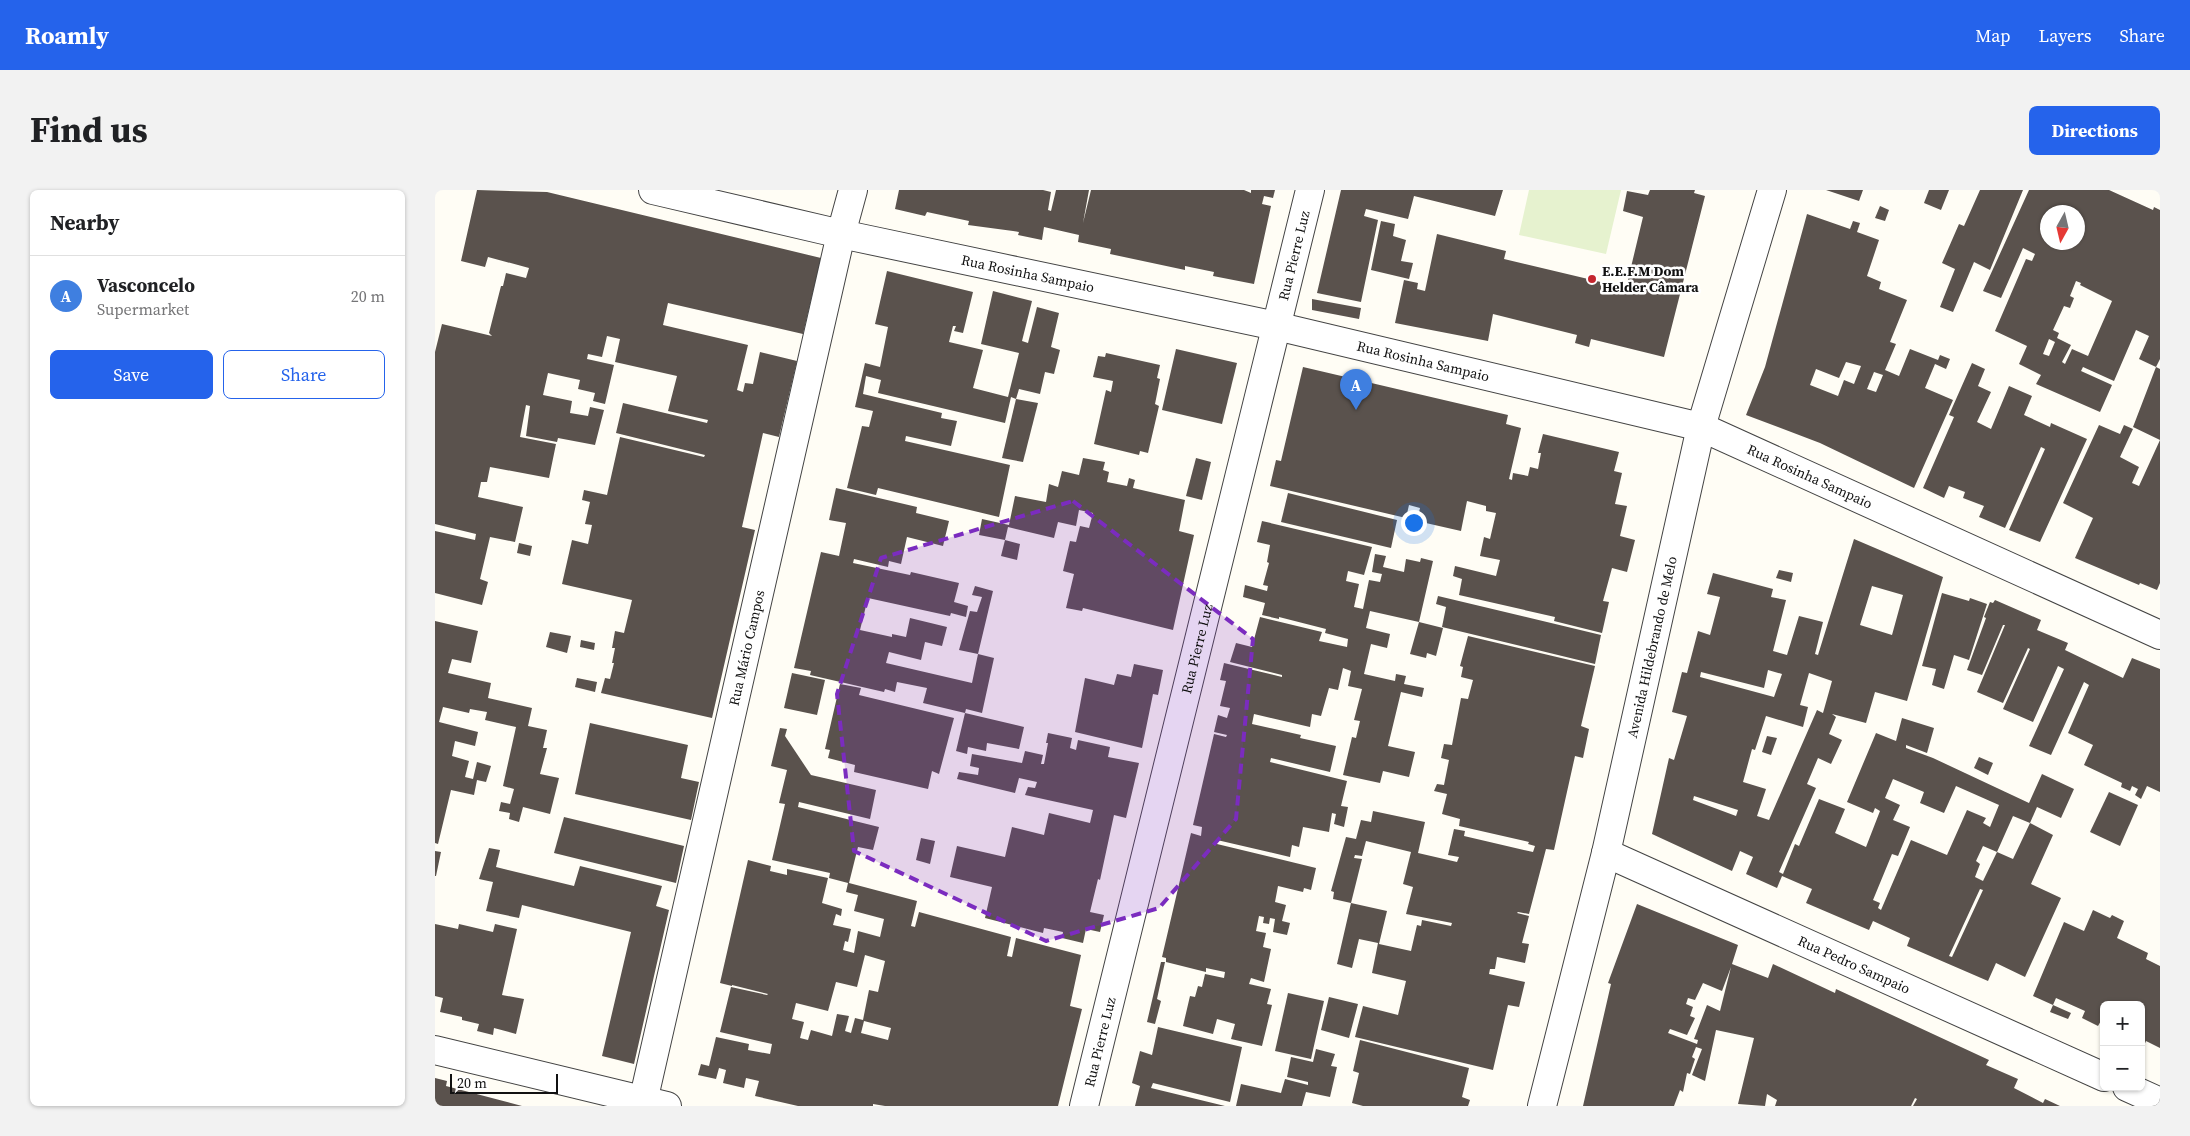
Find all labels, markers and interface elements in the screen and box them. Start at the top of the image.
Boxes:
text: Roamly [25,19,109,52]
text: Map [1975,23,2010,48]
text: Layers [2038,23,2091,48]
text: Share [2119,23,2165,48]
text: Find us [30,106,148,154]
button: Directions [2029,106,2160,155]
north arrow [2040,205,2085,250]
text: Nearby [50,208,120,237]
street label: Rua Pierre Luz [1273,208,1315,303]
street label: Rua Rosinha Sampaio [959,250,1097,297]
place label: E.E.F.M Dom Helder Câmara [1602,261,1699,297]
text: Vasconcelo [97,272,195,298]
marker: E.E.F.M Dom Helder Câmara [1586,273,1598,285]
text: A [61,285,71,307]
text: 20 m [351,285,385,307]
text: Supermarket [97,298,189,320]
street label: Rua Rosinha Sampaio [1355,336,1492,386]
button: Save [50,350,213,399]
button: Share [223,350,385,399]
pin: A [1340,369,1372,410]
street label: Rua Rosinha Sampaio [1744,439,1876,514]
your location [1401,510,1427,536]
street label: Avenida Hildebrando de Melo [1622,554,1682,740]
street label: Rua Mário Campos [724,588,769,708]
street label: Rua Pierre Luz [1176,601,1218,696]
street label: Rua Pedro Sampaio [1795,931,1914,999]
street label: Rua Pierre Luz [1079,994,1121,1089]
map controls [2100,1001,2145,1091]
button: + [2100,1001,2145,1046]
button: − [2100,1046,2145,1091]
scale bar [450,1071,557,1094]
text: 20 m [457,1073,487,1093]

